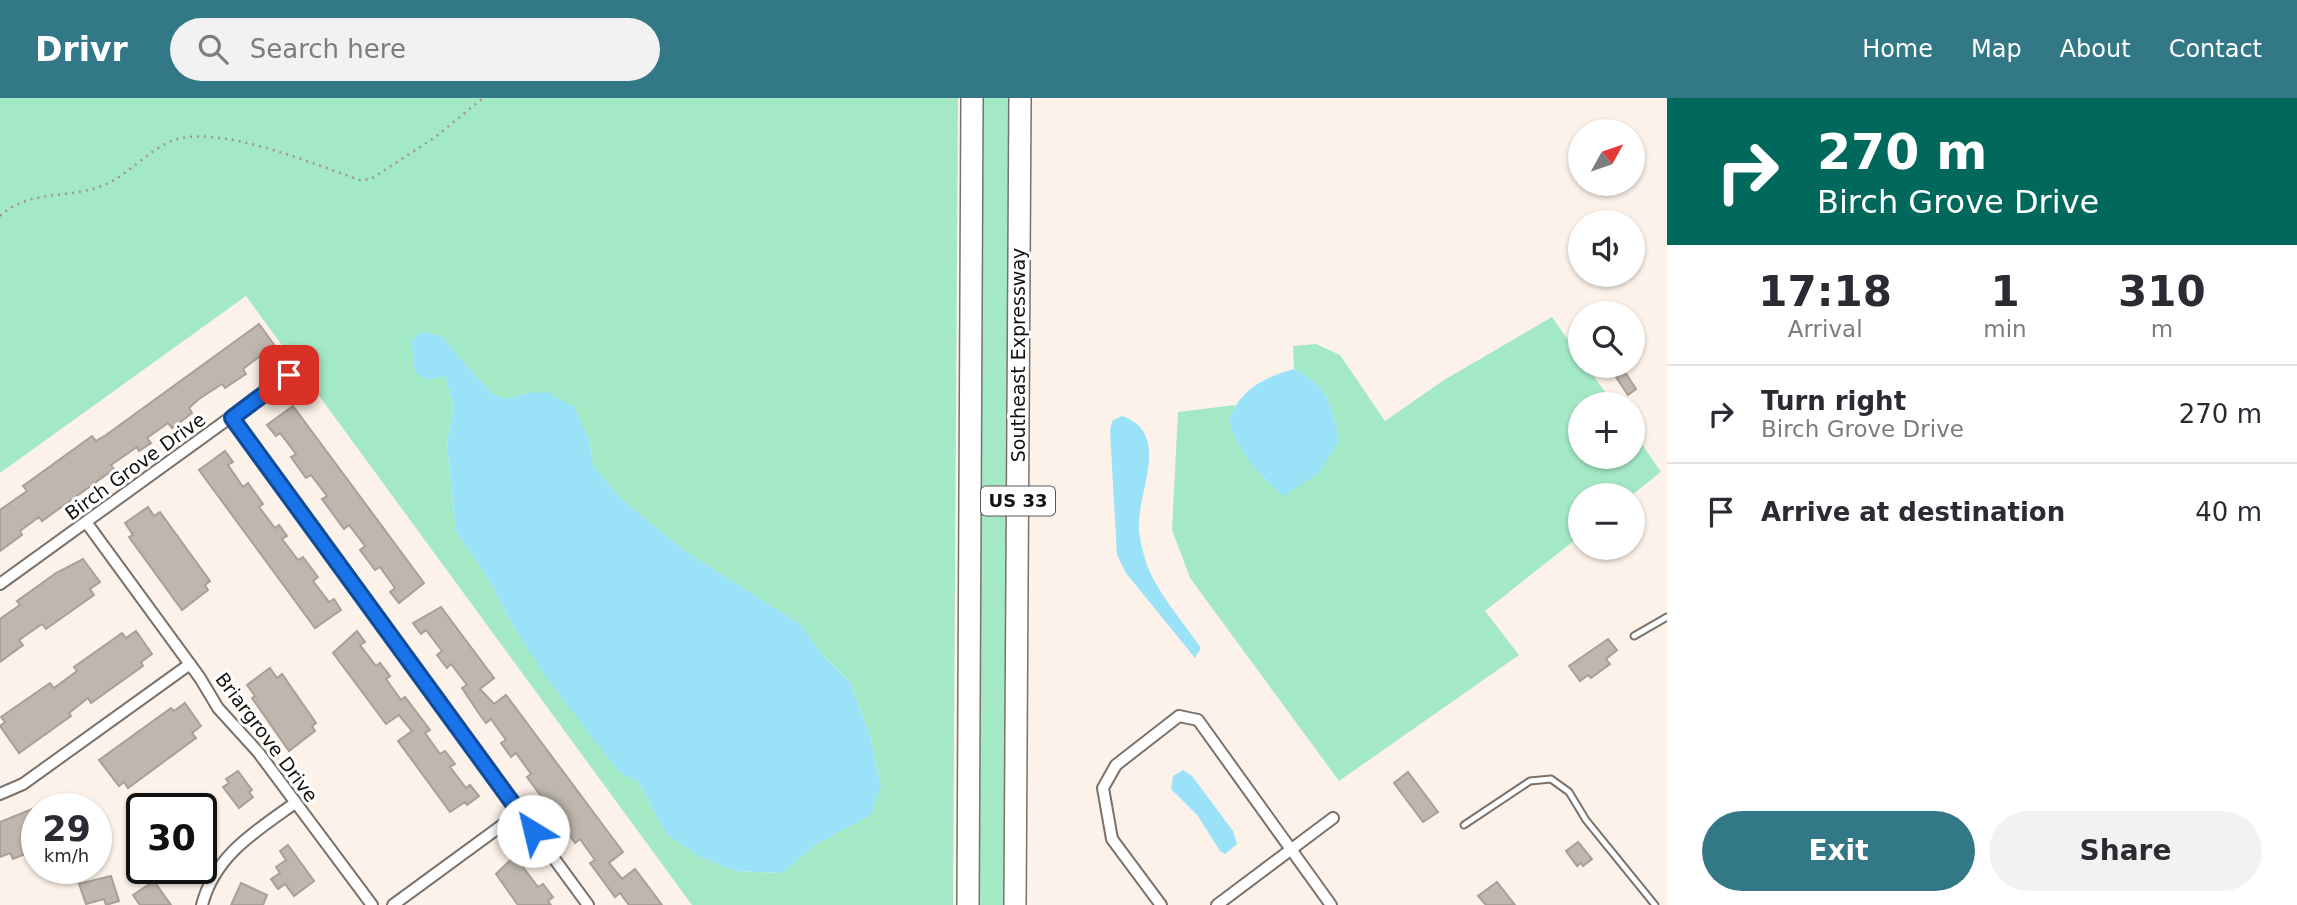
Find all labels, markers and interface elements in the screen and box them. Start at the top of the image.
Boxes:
search box [170,18,660,81]
text: Drivr [35,30,128,69]
icon: search [194,30,232,68]
text: Search here [250,34,406,64]
text: Home [1862,35,1933,63]
text: Map [1971,35,2022,63]
text: About [2060,35,2131,63]
text: Contact [2169,35,2262,63]
north arrow [1568,119,1645,196]
map controls [1568,119,1645,560]
text: 270 m [1817,124,1987,181]
icon: right [1702,126,1793,217]
text: Birch Grove Drive [1817,183,2099,221]
button: sound [1568,210,1645,287]
street label: Southeast Expressway [1007,248,1029,462]
text: 17:18 [1758,267,1892,316]
text: 1 [1990,267,2020,316]
text: 310 [2118,267,2206,316]
button: search [1568,301,1645,378]
text: Arrival [1788,316,1863,342]
text: min [1983,316,2027,342]
text: m [2151,316,2173,342]
pin [259,345,319,405]
icon: arrive [270,356,308,394]
text: Turn right [1761,386,1906,416]
button: + [1568,392,1645,469]
icon: right [1702,395,1740,433]
text: 270 m [2179,399,2262,429]
street label: Birch Grove Drive [61,408,209,524]
text: Birch Grove Drive [1761,416,1964,442]
button: − [1568,483,1645,560]
road number: US 33 [981,486,1055,516]
icon: arrive [1702,493,1740,531]
text: Arrive at destination [1761,497,2065,527]
text: 40 m [2195,497,2262,527]
street label: Briargrove Drive [211,668,323,806]
speed limit sign: 30 [126,793,217,884]
position arrow [496,794,570,868]
text: 29 [42,809,91,849]
button: Exit [1702,811,1975,891]
button: Share [1989,811,2262,891]
text: km/h [44,845,89,866]

